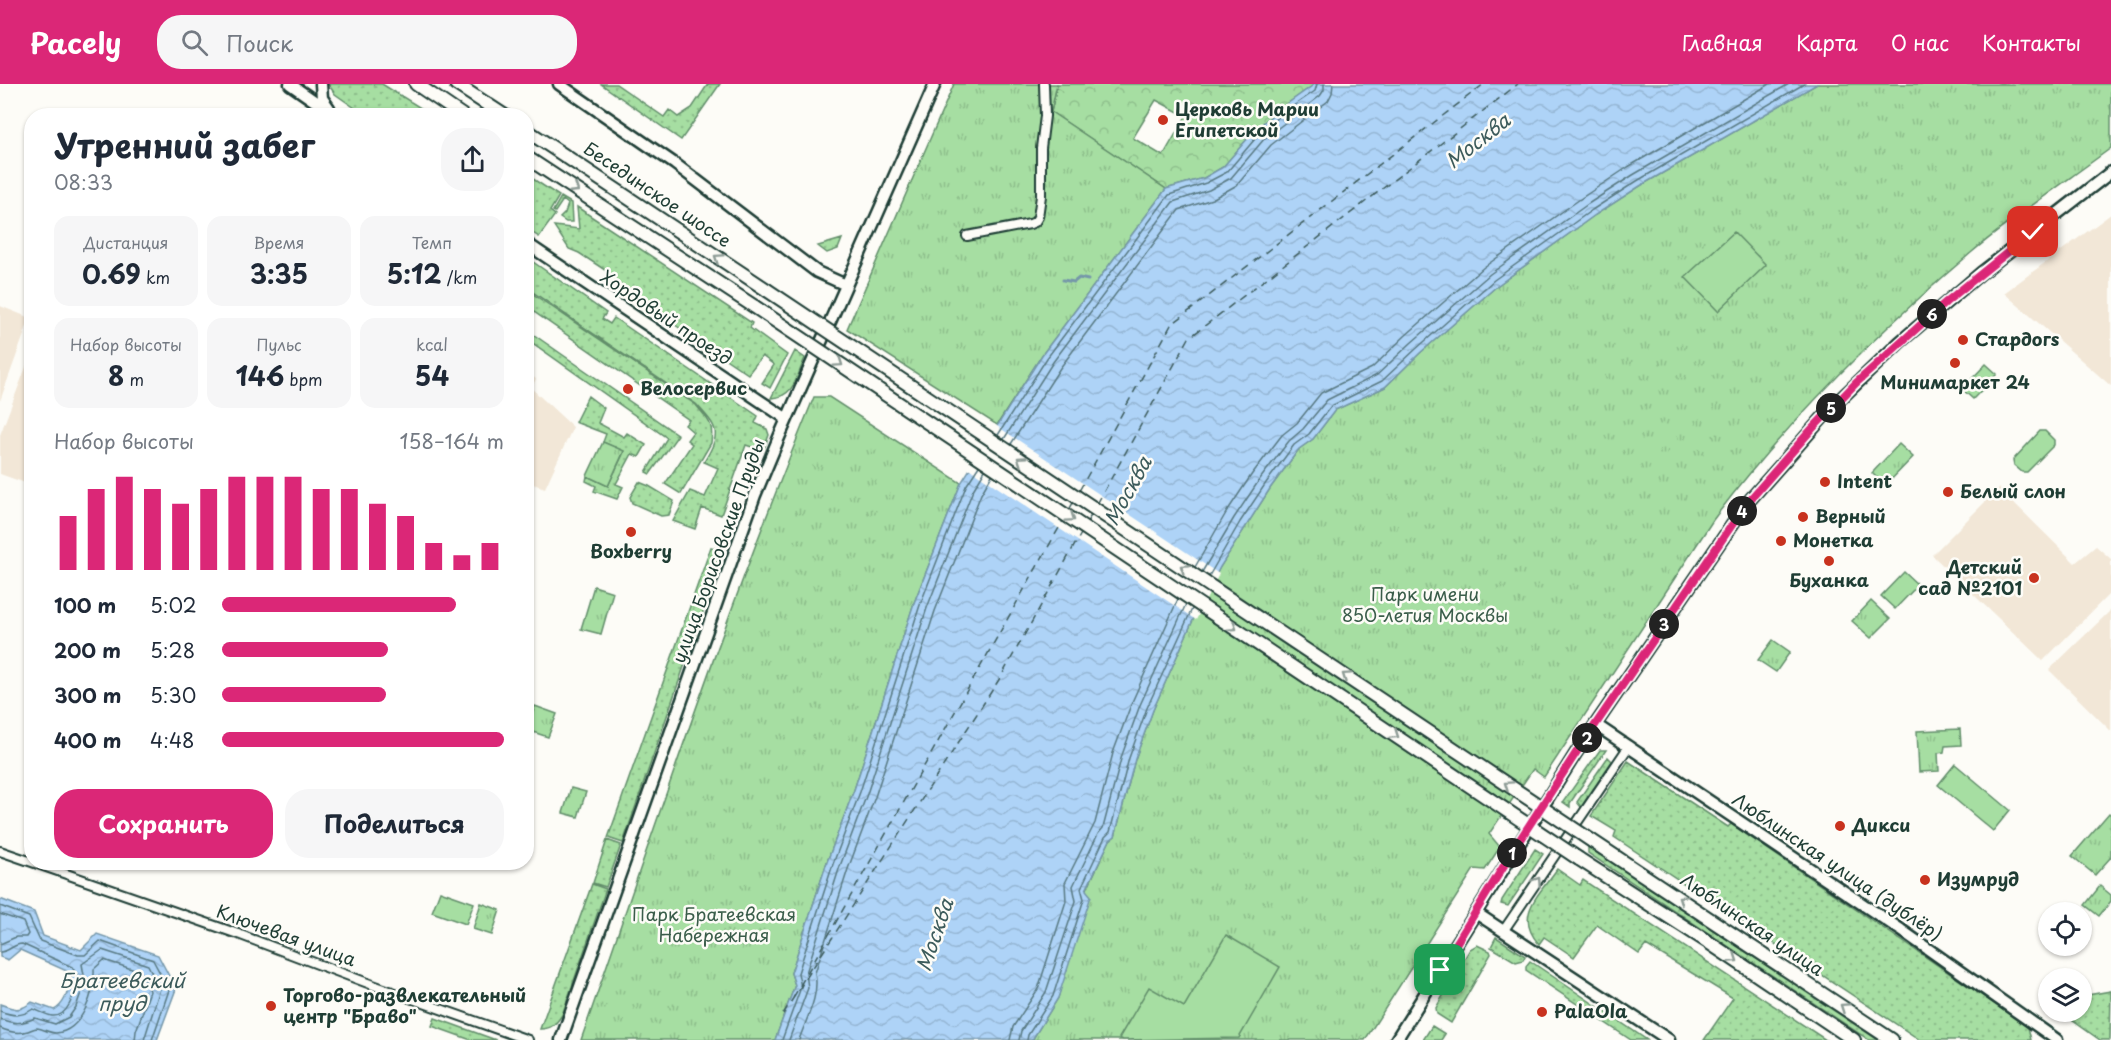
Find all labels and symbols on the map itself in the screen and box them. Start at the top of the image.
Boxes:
place label: Церковь Марии Египетской [1175,95,1319,143]
water label: Москва [1439,105,1517,175]
marker: Церковь Марии Египетской [1156,113,1170,127]
street label: Бесединское шоссе [579,134,737,253]
one-way arrow [569,182,580,193]
pin [2007,206,2058,257]
one-way arrow [714,253,724,265]
street label: Хордовый проезд [595,262,738,371]
pin: 6 [1917,299,1947,329]
place label: Стардогs [1975,325,2060,352]
marker: Стардогs [1956,333,1970,347]
one-way arrow [832,356,843,367]
marker: Минимаркет 24 [1948,356,1962,370]
place label: Минимаркет 24 [1880,368,2030,395]
place label: Велосервис [640,374,747,401]
marker: Велосервис [621,382,635,396]
pin: 5 [1816,393,1846,423]
street label: улица Борисовские Пруды [664,434,771,667]
water label: Москва [1096,450,1159,531]
one-way arrow [1017,456,1028,467]
place label: Intent [1837,467,1893,494]
marker: Intent [1818,475,1832,489]
place label: Белый слон [1960,477,2066,504]
marker: Белый слон [1941,485,1955,499]
pin: 4 [1727,496,1757,526]
place label: Верный [1815,502,1886,529]
marker: Верный [1796,510,1810,524]
one-way arrow [1064,511,1075,522]
marker: Boxberry [624,525,638,539]
place label: Монетка [1793,526,1874,553]
marker: Монетка [1774,534,1788,548]
place label: Boxberry [590,537,672,564]
place label: Детский сад №2101 [1918,553,2022,601]
marker: Буханка [1822,554,1836,568]
one-way arrow [1179,564,1190,575]
place label: Буханка [1789,566,1869,593]
marker: Детский сад №2101 [2027,571,2041,585]
park label: Парк имени 850-летия Москвы [1342,580,1508,628]
pin: 3 [1649,609,1679,639]
one-way arrow [1226,620,1237,631]
one-way arrow [1342,672,1352,684]
pin: 2 [1572,723,1602,753]
one-way arrow [1388,728,1399,739]
one-way arrow [1504,781,1515,792]
street label: Люблинская улица (дублёр) [1727,788,1947,946]
place label: Дикси [1851,811,1910,838]
marker: Дикси [1833,819,1847,833]
pin: 1 [1497,838,1527,868]
place label: Изумруд [1937,865,2019,892]
street label: Люблинская улица [1676,869,1828,981]
marker: Изумруд [1918,873,1932,887]
one-way arrow [1530,877,1541,888]
water label: Москва [908,894,961,975]
one-way arrow [1677,895,1688,906]
street label: Ключевая улица [213,897,361,973]
park label: Парк Братеевская Набережная [632,900,796,948]
pin [1414,944,1465,995]
one-way arrow [1727,952,1738,963]
water label: Братеевский пруд [59,965,188,1018]
place label: Торгово-развлекательный центр "Браво" [283,981,526,1029]
place label: PalaOla [1554,997,1628,1024]
marker: Торгово-развлекательный центр "Браво" [264,999,278,1013]
one-way arrow [1839,1004,1850,1015]
marker: PalaOla [1535,1005,1549,1019]

